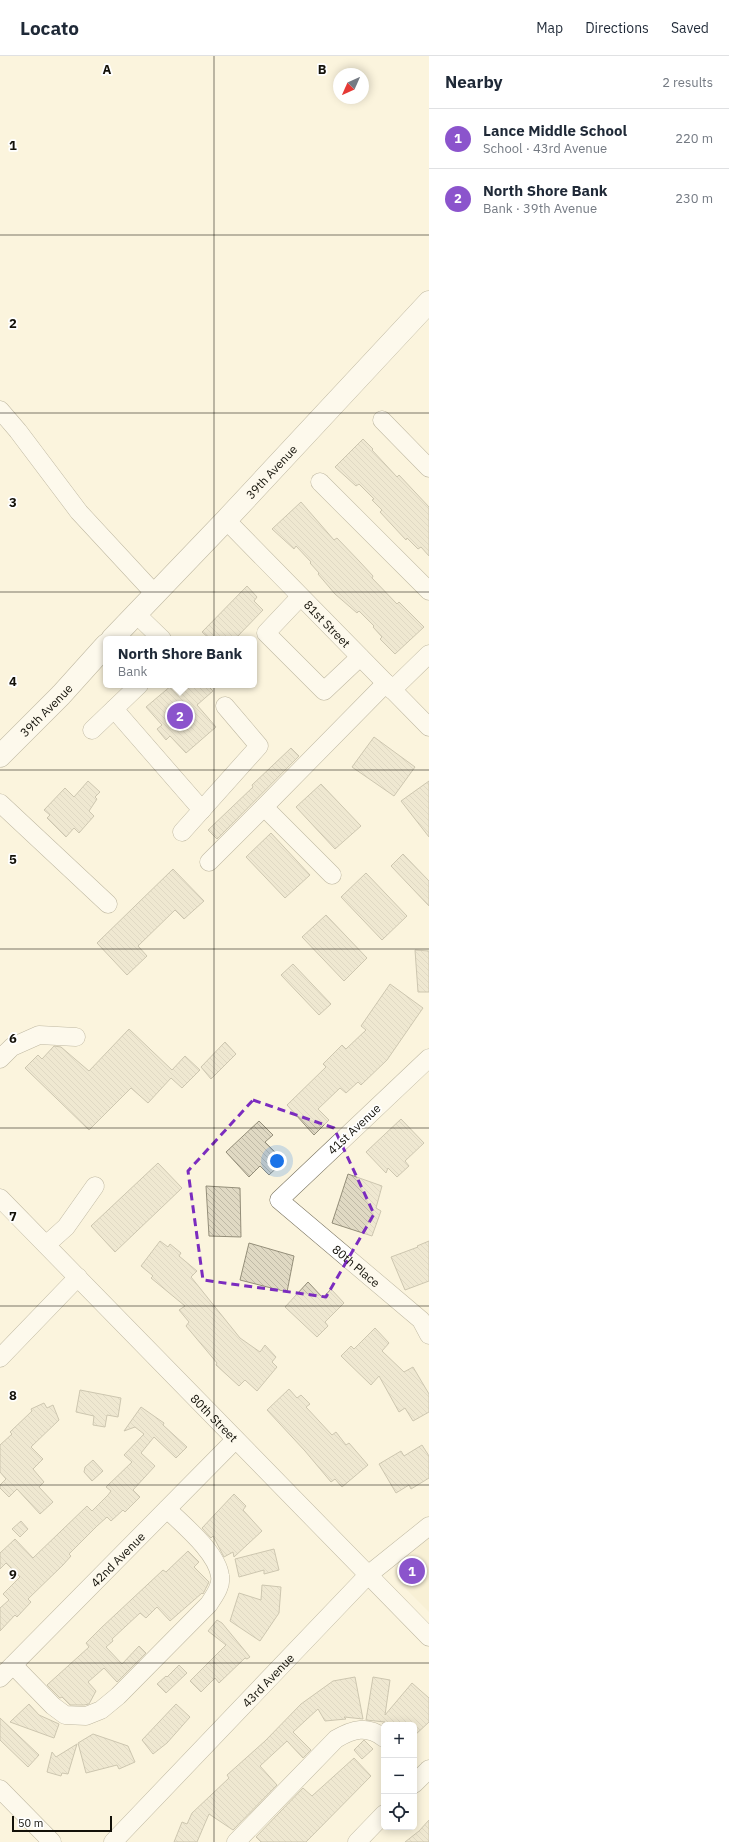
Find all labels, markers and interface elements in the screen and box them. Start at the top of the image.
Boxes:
text: Locato [20,16,79,40]
text: Map [536,19,563,37]
text: Directions [585,19,649,37]
text: Saved [671,19,709,37]
text: A [103,61,112,78]
text: B [318,61,327,78]
north arrow [333,68,369,104]
text: Nearby [445,71,503,93]
text: 2 results [662,74,713,91]
text: Lance Middle School [483,121,627,140]
text: 1 [454,130,462,147]
text: 220 m [675,130,713,147]
text: 1 [9,137,17,154]
text: School · 43rd Avenue [483,140,607,157]
text: North Shore Bank [483,181,608,200]
text: 2 [454,190,462,207]
text: 230 m [675,190,713,207]
text: Bank · 39th Avenue [483,200,597,217]
text: 2 [9,315,17,332]
street label: 39th Avenue [242,441,300,502]
text: 3 [9,494,17,511]
street label: 81st Street [301,597,354,650]
popup [103,636,257,688]
text: North Shore Bank [118,644,242,663]
text: Bank [118,663,147,680]
text: 4 [9,673,17,690]
street label: 39th Avenue [16,680,76,740]
pin: 2 [167,701,193,731]
text: 5 [9,851,17,868]
text: 6 [9,1030,17,1047]
street label: 41st Avenue [324,1100,384,1157]
your location [267,1151,287,1171]
text: 7 [9,1208,17,1225]
street label: 80th Place [330,1241,384,1290]
text: 8 [9,1387,17,1404]
street label: 80th Street [188,1390,241,1445]
street label: 42nd Avenue [87,1528,148,1590]
pin: 1 [399,1556,425,1586]
text: 9 [9,1566,17,1583]
street label: 43rd Avenue [239,1650,297,1710]
map controls [381,1722,417,1830]
button: + [381,1722,417,1758]
button: − [381,1758,417,1794]
button: locate [381,1794,417,1830]
scale bar [12,1814,112,1833]
text: 50 m [18,1816,43,1830]

